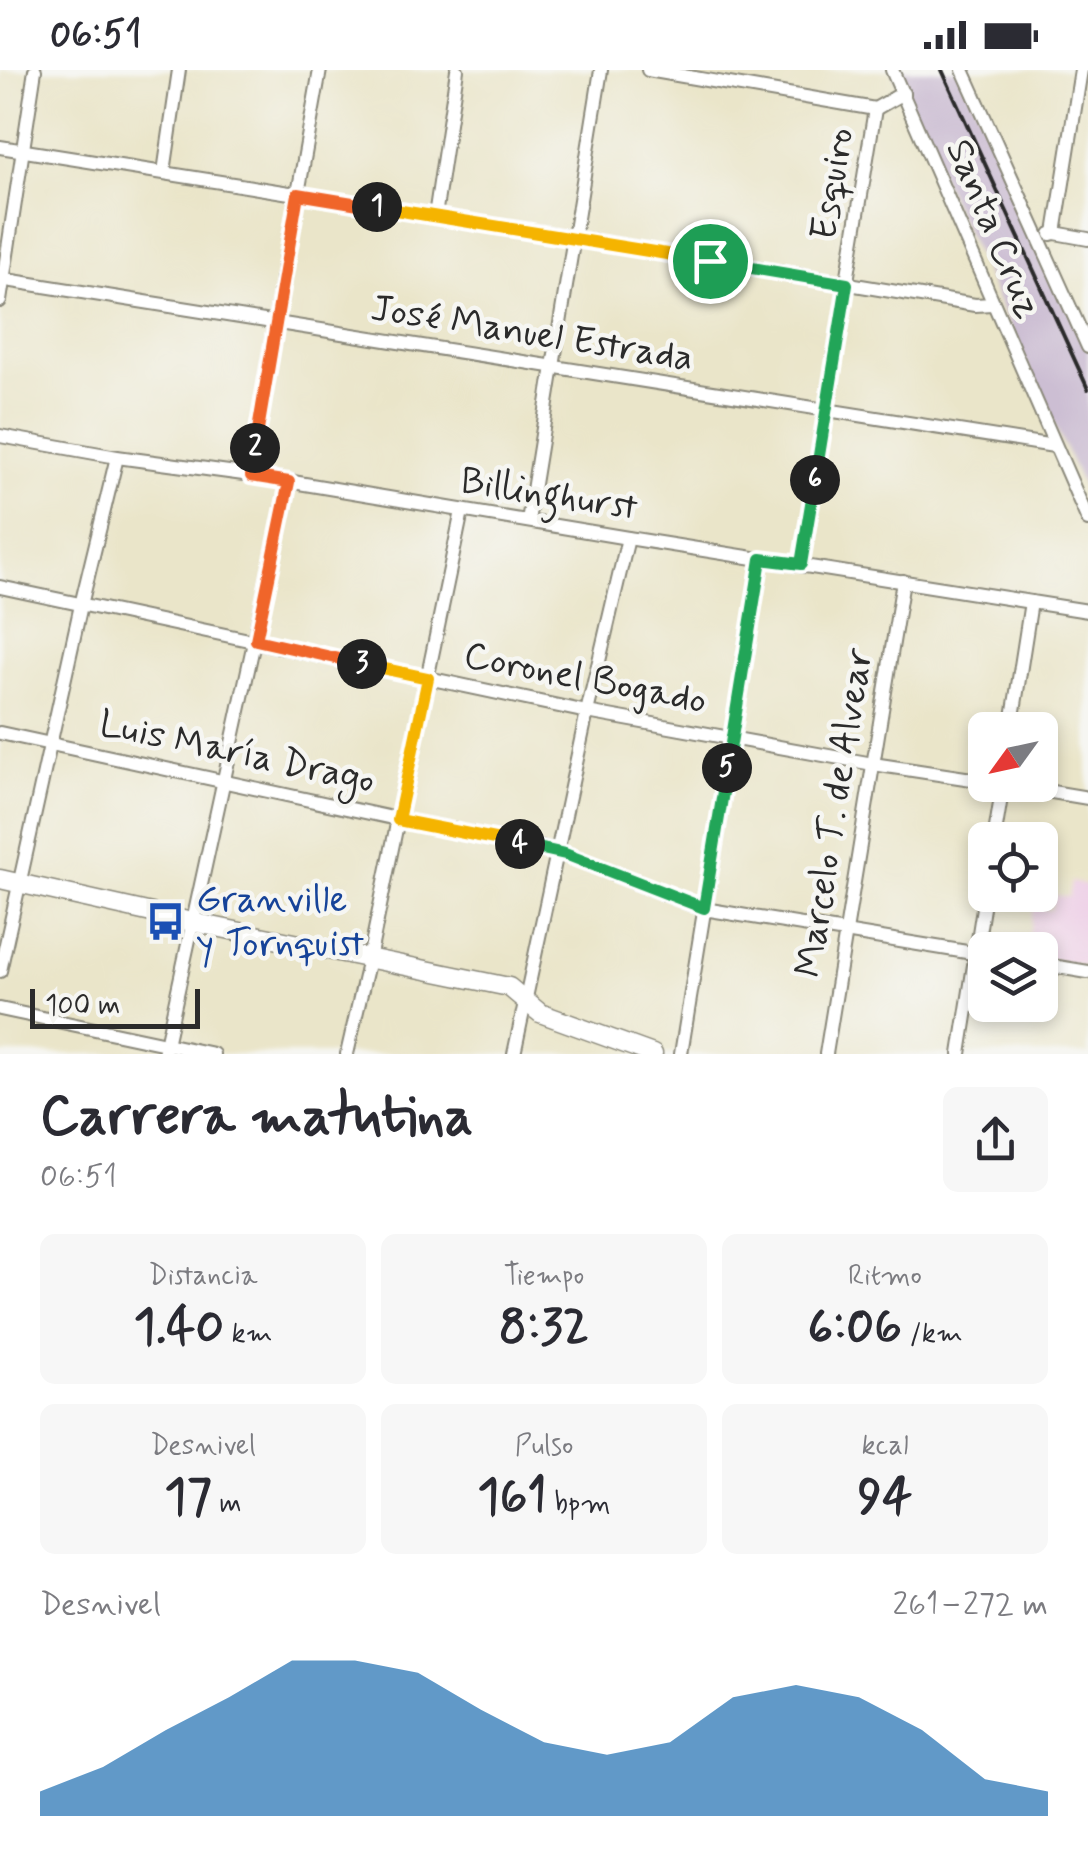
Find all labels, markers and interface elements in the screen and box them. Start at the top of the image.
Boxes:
text: 06:51 [50,11,142,60]
street label: Esquiro [800,124,866,244]
street label: Santa Cruz [933,132,1053,326]
pin: 1 [352,182,402,232]
text: 1 [371,188,383,225]
pin [668,219,753,304]
icon: arrive [683,234,738,289]
street label: José Manuel Estrada [367,284,697,384]
pin: 2 [230,423,280,473]
text: 2 [248,429,262,466]
pin: 6 [790,455,840,505]
street label: Billinghurst [456,457,641,537]
text: 6 [808,461,822,498]
street label: Coronel Bogado [460,631,710,727]
pin: 3 [337,639,387,689]
text: 3 [356,645,368,682]
street label: Marcelo T. de Alvear [785,645,885,981]
street label: Luis María Drago [94,700,379,810]
north arrow [968,712,1058,802]
map controls [968,712,1058,1022]
pin: 5 [702,743,752,793]
text: 5 [719,749,735,786]
pin: 4 [495,819,545,869]
button: locate [968,822,1058,912]
text: 4 [512,825,528,862]
place label: Granville y Tornquist [196,876,364,969]
bus stop icon: Granville y Tornquist [145,901,187,943]
button: layers [968,932,1058,1022]
scale bar [30,984,200,1028]
text: 100 m [45,988,120,1025]
text: Carrera matutina [40,1082,473,1154]
button: share [943,1087,1048,1192]
text: 06:51 [40,1156,117,1198]
text: Distancia [148,1258,258,1295]
text: Tiempo [504,1258,584,1295]
text: Ritmo [848,1258,922,1295]
text: 1.40 [134,1295,224,1361]
text: 8:32 [499,1295,589,1361]
text: 6:06 [807,1295,902,1361]
text: km [224,1316,272,1353]
text: /km [902,1316,963,1353]
text: Desnivel [150,1428,256,1465]
text: Pulso [515,1428,573,1465]
text: kcal [861,1428,909,1465]
text: 17 [164,1465,212,1531]
text: 161 [477,1465,547,1531]
text: 94 [858,1465,912,1531]
text: m [212,1486,242,1523]
text: bpm [547,1486,611,1523]
text: Desnivel [40,1584,161,1626]
text: 261–272 m [893,1584,1048,1626]

